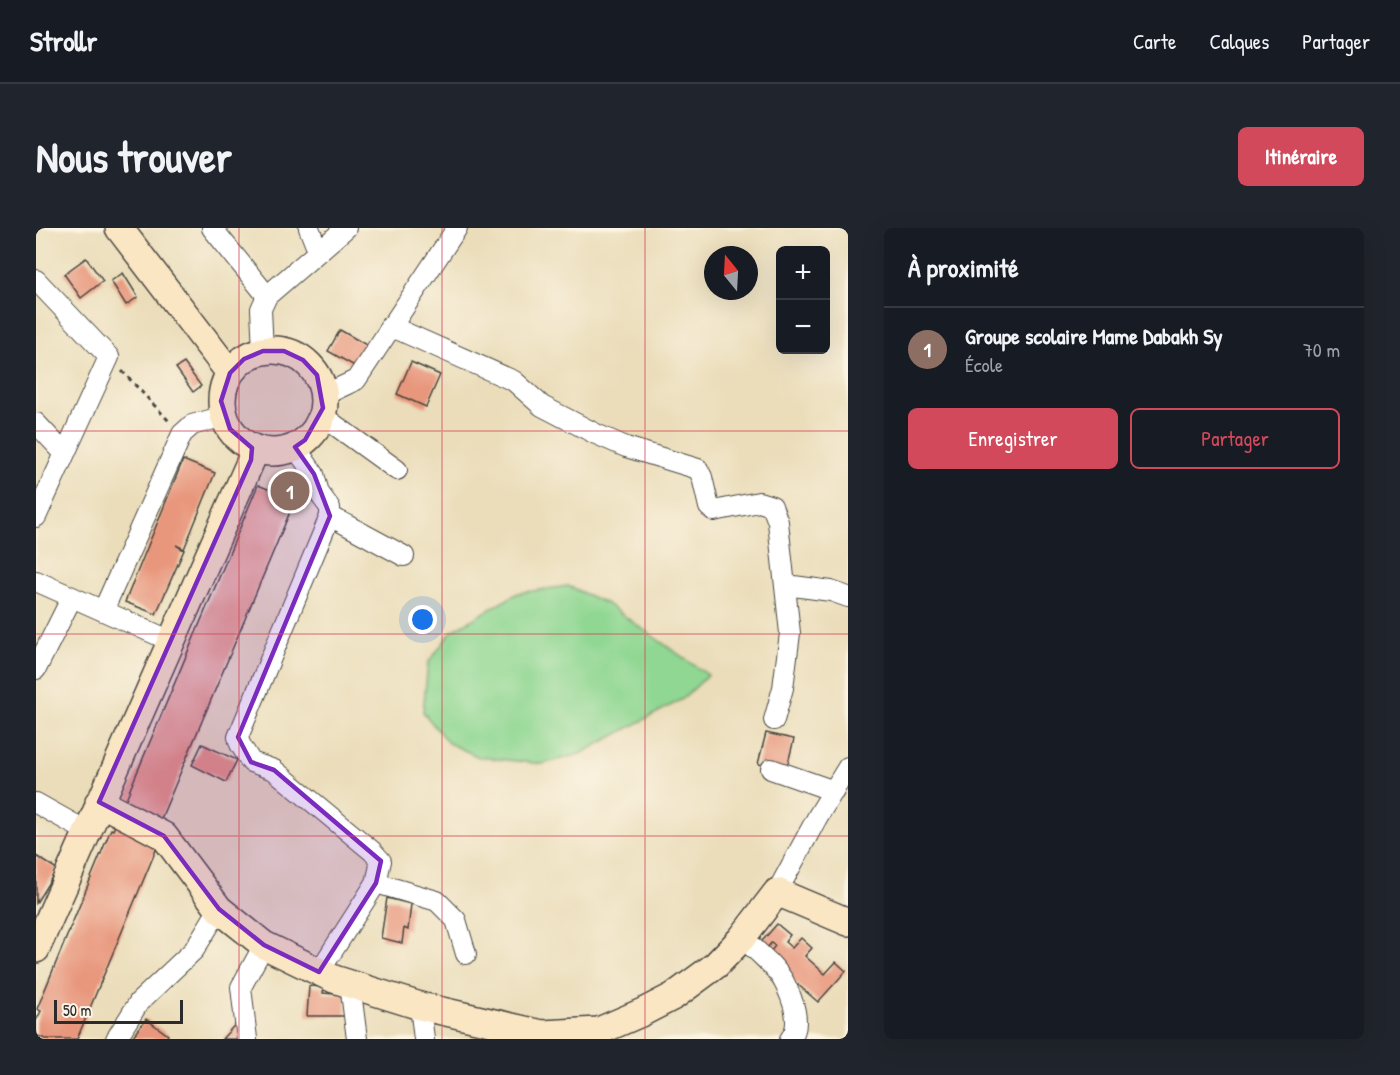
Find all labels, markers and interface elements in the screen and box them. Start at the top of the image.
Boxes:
text: Strollr [30,22,97,60]
text: Carte [1133,27,1176,56]
text: Calques [1209,27,1269,56]
text: Partager [1302,27,1370,56]
button: Itinéraire [1238,127,1364,186]
text: Nous trouver [36,128,232,185]
north arrow [704,246,758,300]
map controls [776,246,830,354]
button: + [776,246,830,300]
text: À proximité [908,250,1019,285]
button: − [776,300,830,354]
text: Groupe scolaire Mame Dabakh Sy [965,321,1223,351]
text: 1 [924,336,931,363]
text: 70 m [1303,336,1340,363]
text: École [965,351,1003,378]
button: Enregistrer [908,408,1118,469]
button: Partager [1130,408,1340,469]
pin: 1 [270,468,310,514]
your location [408,605,437,634]
scale bar [54,997,183,1024]
text: 50 m [63,999,92,1021]

